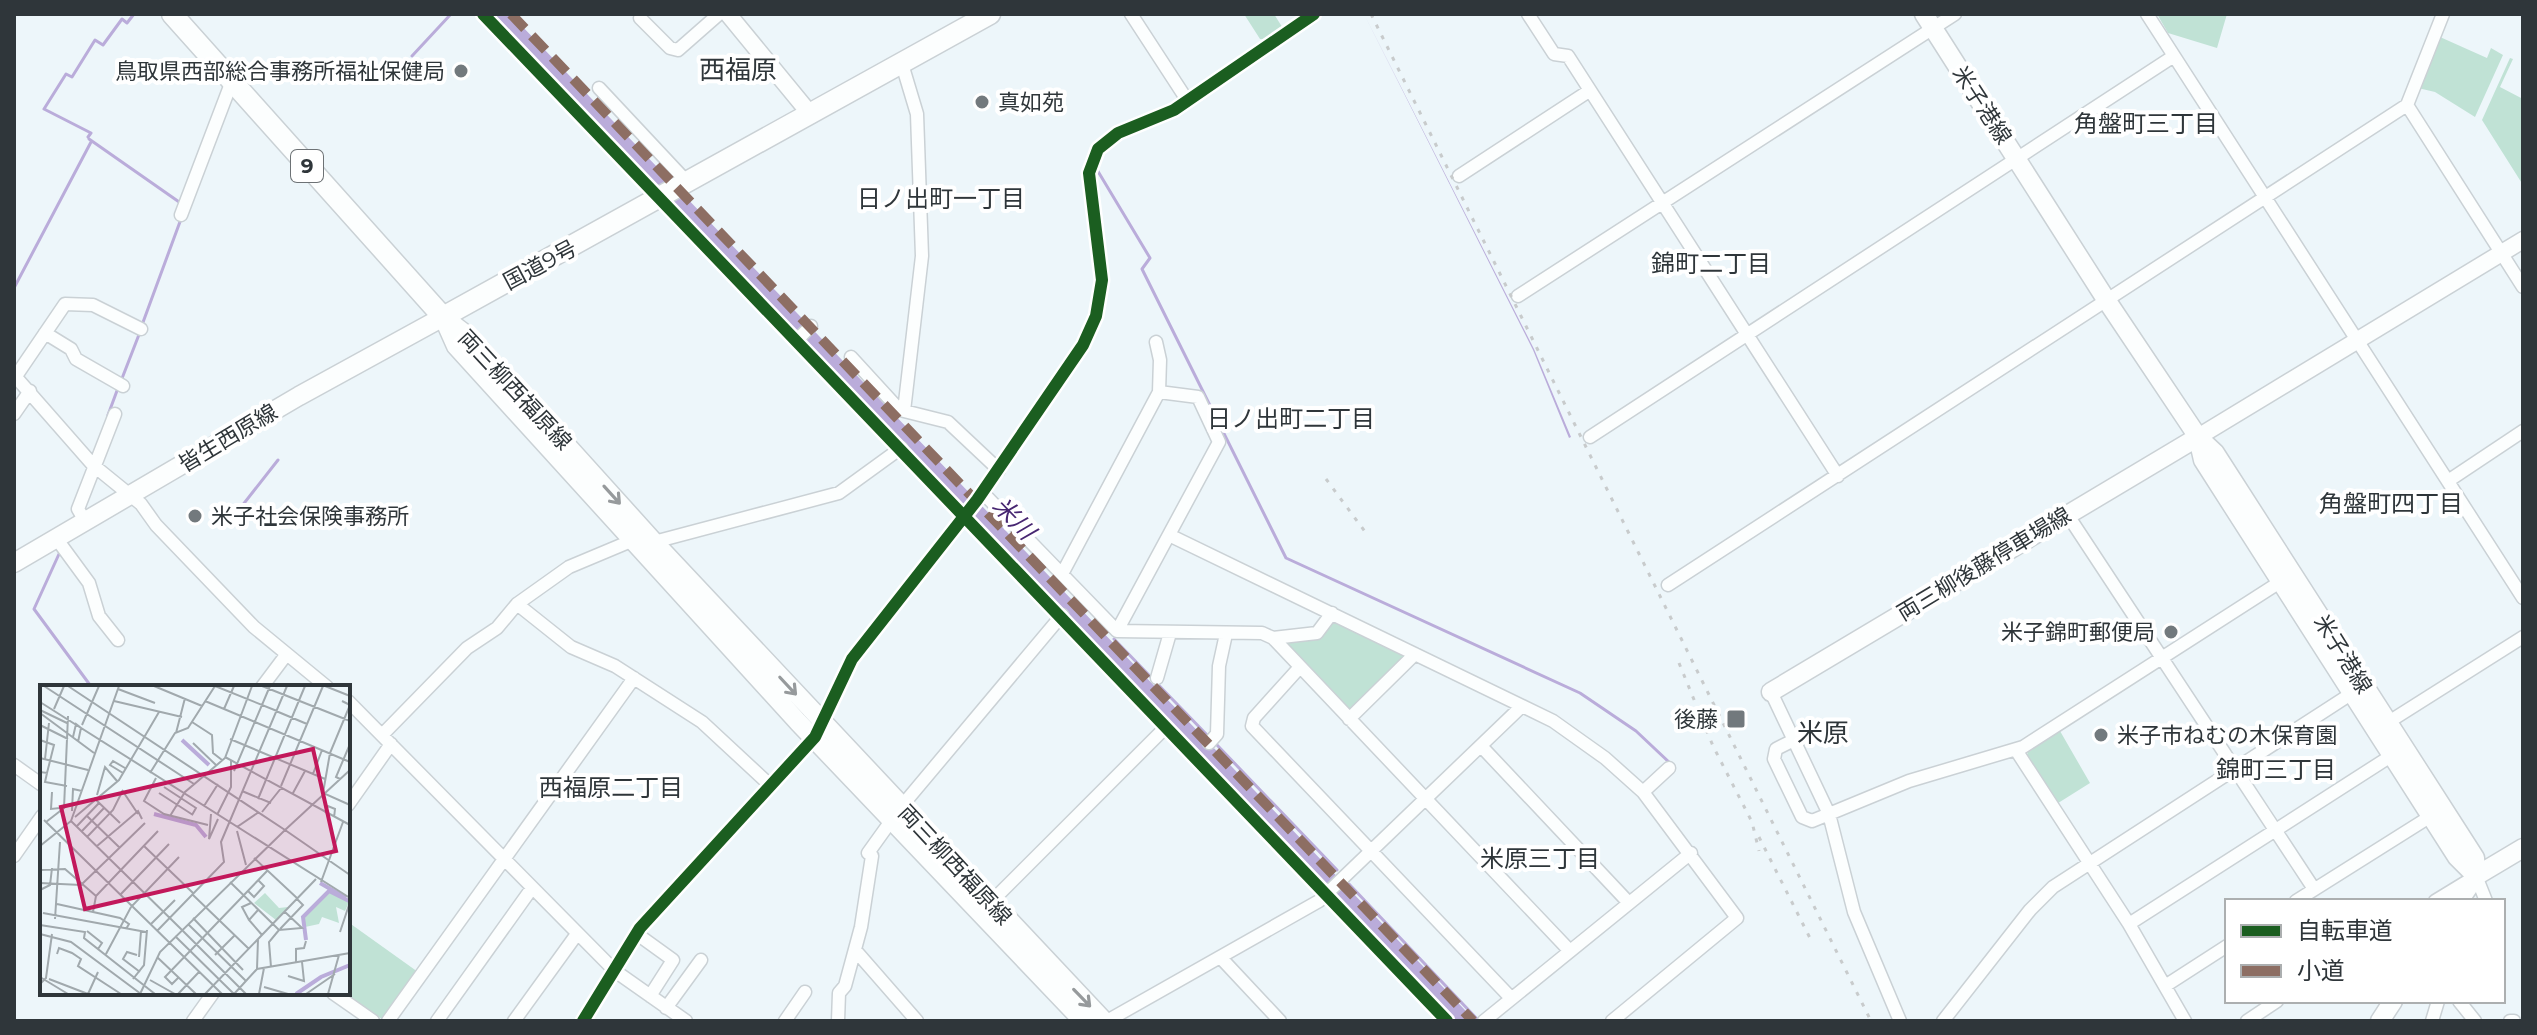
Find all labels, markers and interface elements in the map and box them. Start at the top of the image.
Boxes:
district label: 西福原 [699,54,777,86]
place label: 鳥取県西部総合事務所福祉保健局 [115,58,445,85]
street label: 米子港線 [1947,61,2017,149]
marker: 鳥取県西部総合事務所福祉保健局 [452,62,470,80]
place label: 真如苑 [998,89,1064,116]
marker: 真如苑 [973,93,991,111]
district label: 角盤町三丁目 [2074,109,2218,138]
road number: 9 [291,150,323,182]
district label: 日ノ出町一丁目 [857,184,1025,213]
street label: 国道9号 [499,234,581,296]
district label: 錦町二丁目 [1651,249,1771,278]
street label: 両三柳西福原線 [453,324,577,456]
street label: 皆生西原線 [174,398,282,478]
district label: 日ノ出町二丁目 [1207,404,1375,433]
one-way arrow [603,485,621,505]
district label: 角盤町四丁目 [2319,489,2463,518]
water label: 米川 [987,491,1043,547]
street label: 両三柳後藤停車場線 [1892,501,2076,627]
place label: 米子社会保険事務所 [211,503,409,530]
marker: 米子社会保険事務所 [186,507,204,525]
street label: 米子港線 [2308,610,2378,698]
place label: 米子錦町郵便局 [2001,619,2155,646]
marker: 米子錦町郵便局 [2162,623,2180,641]
one-way arrow [779,676,797,696]
inset map [40,685,350,995]
place label: 後藤 [1674,706,1718,733]
marker: 後藤 [1725,708,1747,730]
district label: 米原 [1797,717,1849,749]
place label: 米子市ねむの木保育園 [2117,722,2337,749]
marker: 米子市ねむの木保育園 [2092,726,2110,744]
district label: 錦町三丁目 [2216,755,2336,784]
district label: 西福原二丁目 [539,773,683,802]
street label: 両三柳西福原線 [893,799,1017,931]
district label: 米原三丁目 [1480,844,1600,873]
legend [2225,899,2505,1003]
text: 自転車道 [2297,916,2393,945]
text: 小道 [2297,956,2345,985]
one-way arrow [1072,987,1091,1007]

